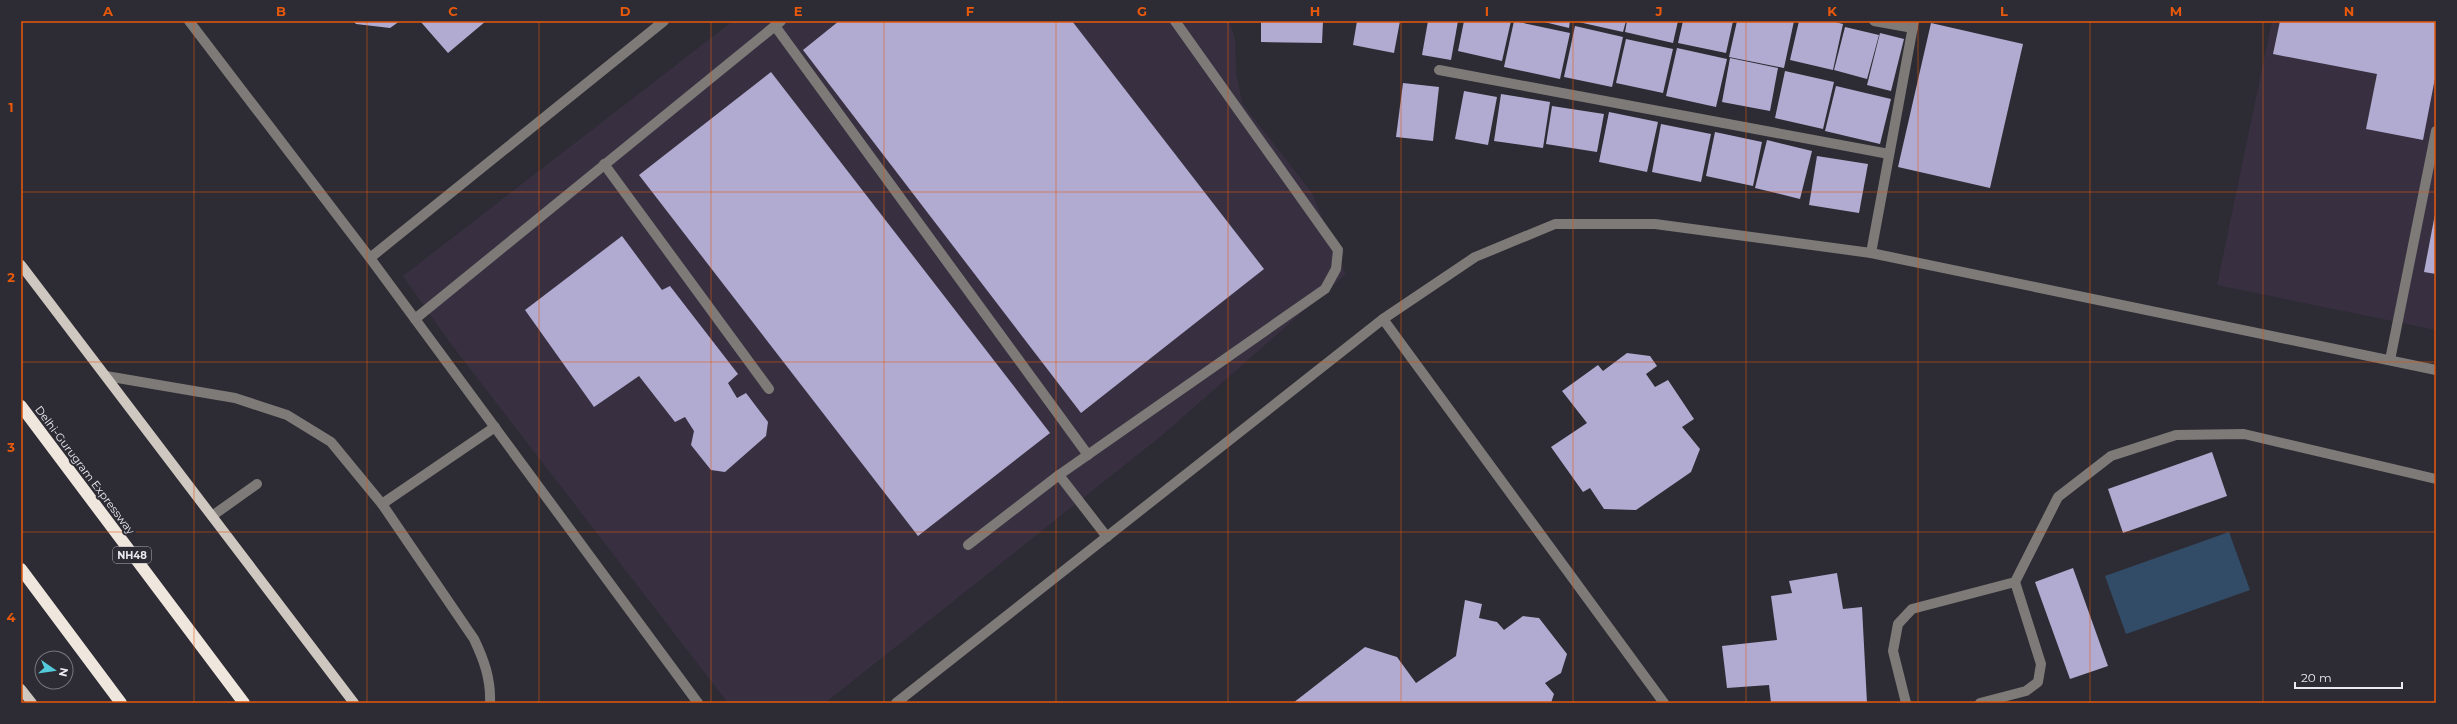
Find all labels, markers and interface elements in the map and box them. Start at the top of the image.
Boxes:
text: A [102,3,114,19]
text: B [276,3,286,19]
text: C [448,3,458,19]
text: D [620,3,631,19]
text: E [794,3,803,19]
text: F [966,3,974,19]
text: G [1137,3,1147,19]
text: H [1310,3,1320,19]
text: I [1485,3,1489,19]
text: J [1654,3,1663,19]
text: K [1827,3,1837,19]
text: L [2000,3,2008,19]
text: M [2170,3,2182,19]
text: N [2344,3,2354,19]
text: 1 [8,99,14,115]
text: 2 [7,269,15,285]
street label: Delhi-Gurugram Expressway [32,403,138,537]
text: 3 [6,439,15,455]
road number: NH48 [113,547,151,563]
text: 4 [7,609,16,625]
north arrow [34,650,74,690]
scale bar [2295,664,2402,690]
text: N [56,666,72,678]
text: 20 m [2301,670,2332,685]

